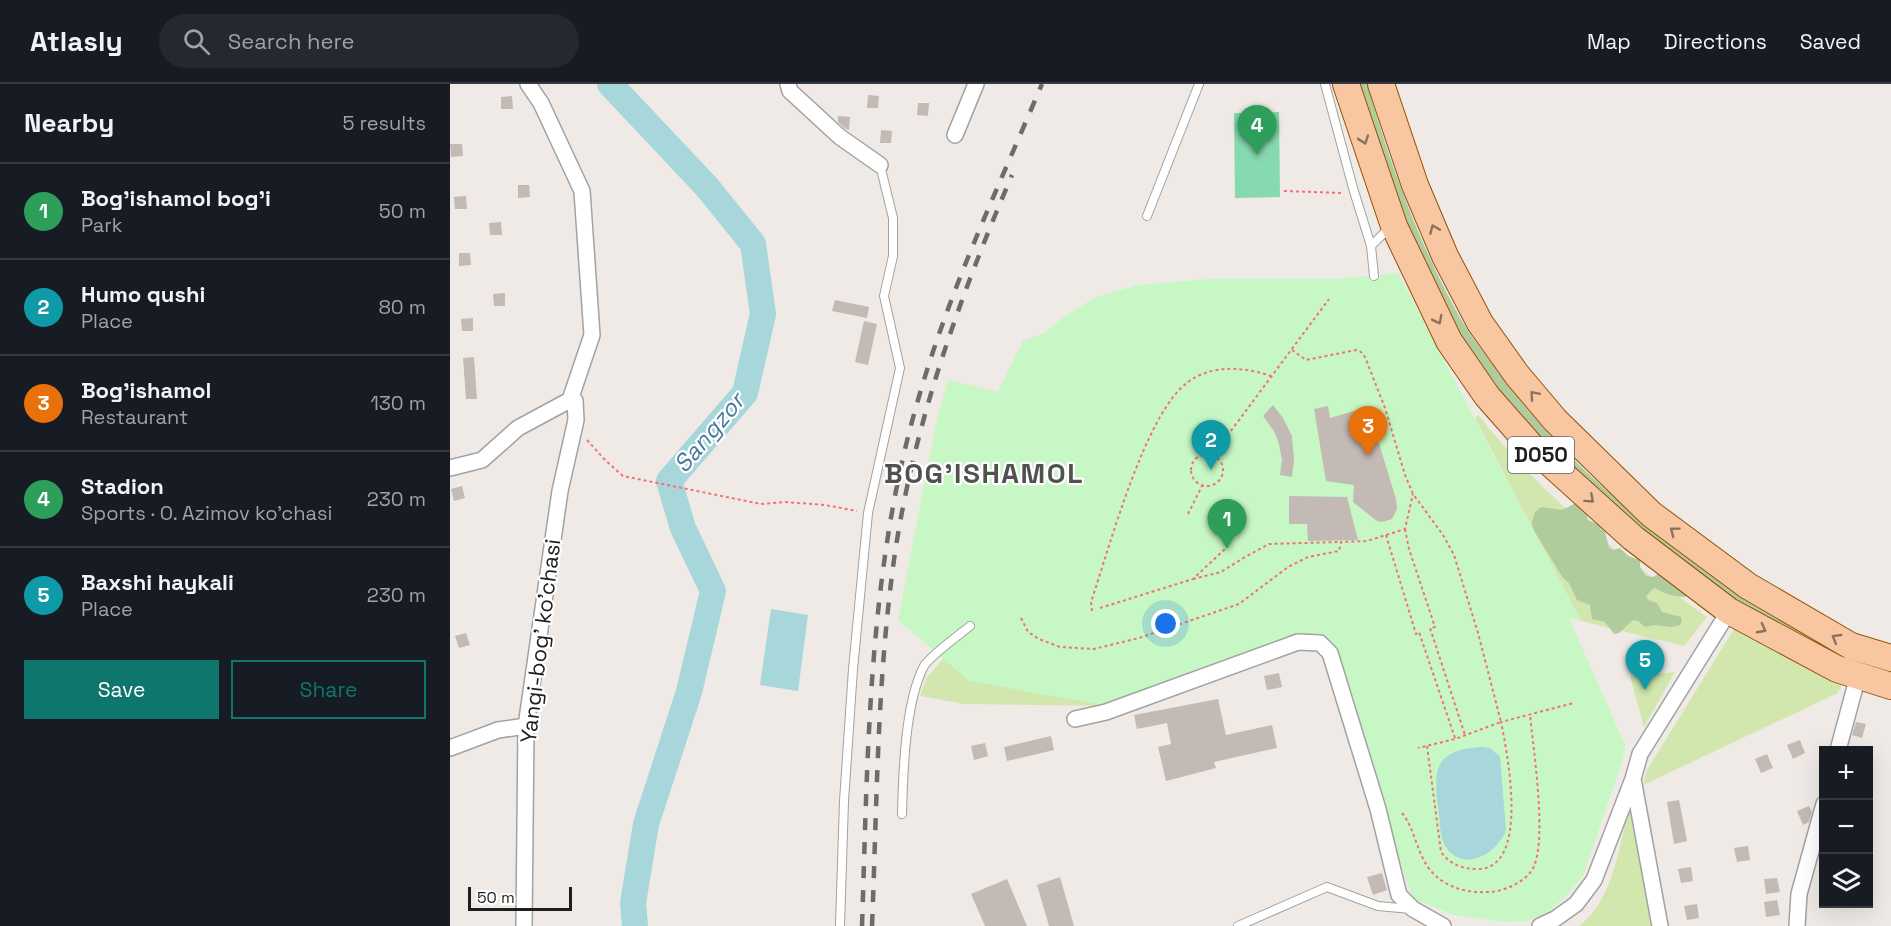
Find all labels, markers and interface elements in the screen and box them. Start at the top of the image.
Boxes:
search box [159,14,579,68]
text: Atlasly [30,23,123,59]
icon: search [180,25,213,58]
text: Search here [228,27,354,55]
text: Map [1587,28,1631,55]
text: Directions [1664,28,1767,55]
text: Saved [1800,28,1861,55]
text: Nearby [24,106,114,140]
pin: 4 [1238,106,1276,155]
text: 5 results [342,110,426,136]
one-way arrow [1356,134,1369,145]
text: Bog'ishamol bog'i [81,184,271,212]
text: 1 [39,198,48,224]
text: 50 m [379,198,426,224]
text: Park [81,212,123,238]
one-way arrow [1429,225,1441,236]
text: Humo qushi [81,280,205,308]
text: 2 [38,294,49,320]
text: 80 m [378,294,426,320]
text: Place [81,308,133,334]
one-way arrow [1431,313,1442,324]
text: Bog'ishamol [81,376,211,404]
water label: Sangzor [666,384,753,479]
text: 3 [37,390,50,416]
text: 130 m [370,390,426,416]
one-way arrow [1530,391,1541,402]
text: Restaurant [81,404,188,430]
pin: 3 [1348,406,1388,456]
pin: 2 [1192,420,1230,470]
road number: D050 [1508,437,1574,473]
district label: BOG'ISHAMOL [884,455,1084,491]
text: Stadion [81,472,164,500]
text: 4 [37,486,50,512]
text: 230 m [367,486,426,512]
one-way arrow [1583,492,1594,503]
text: Sports · O. Azimov ko'chasi [81,500,332,526]
pin: 1 [1208,500,1246,549]
one-way arrow [1669,527,1680,538]
street label: Yangi-bog' ko'chasi [514,537,566,745]
text: Baxshi haykali [81,568,234,596]
text: 5 [38,582,50,608]
text: 230 m [367,582,426,608]
text: Place [81,596,133,622]
your location [1151,609,1180,638]
one-way arrow [1756,622,1766,633]
one-way arrow [1832,634,1843,645]
pin: 5 [1626,640,1664,690]
button: Save [24,660,219,719]
button: Share [231,660,426,719]
map controls [1819,746,1873,908]
button: + [1819,746,1873,800]
button: − [1819,800,1873,854]
button: layers [1819,854,1873,908]
scale bar [468,884,572,912]
text: 50 m [477,887,515,908]

